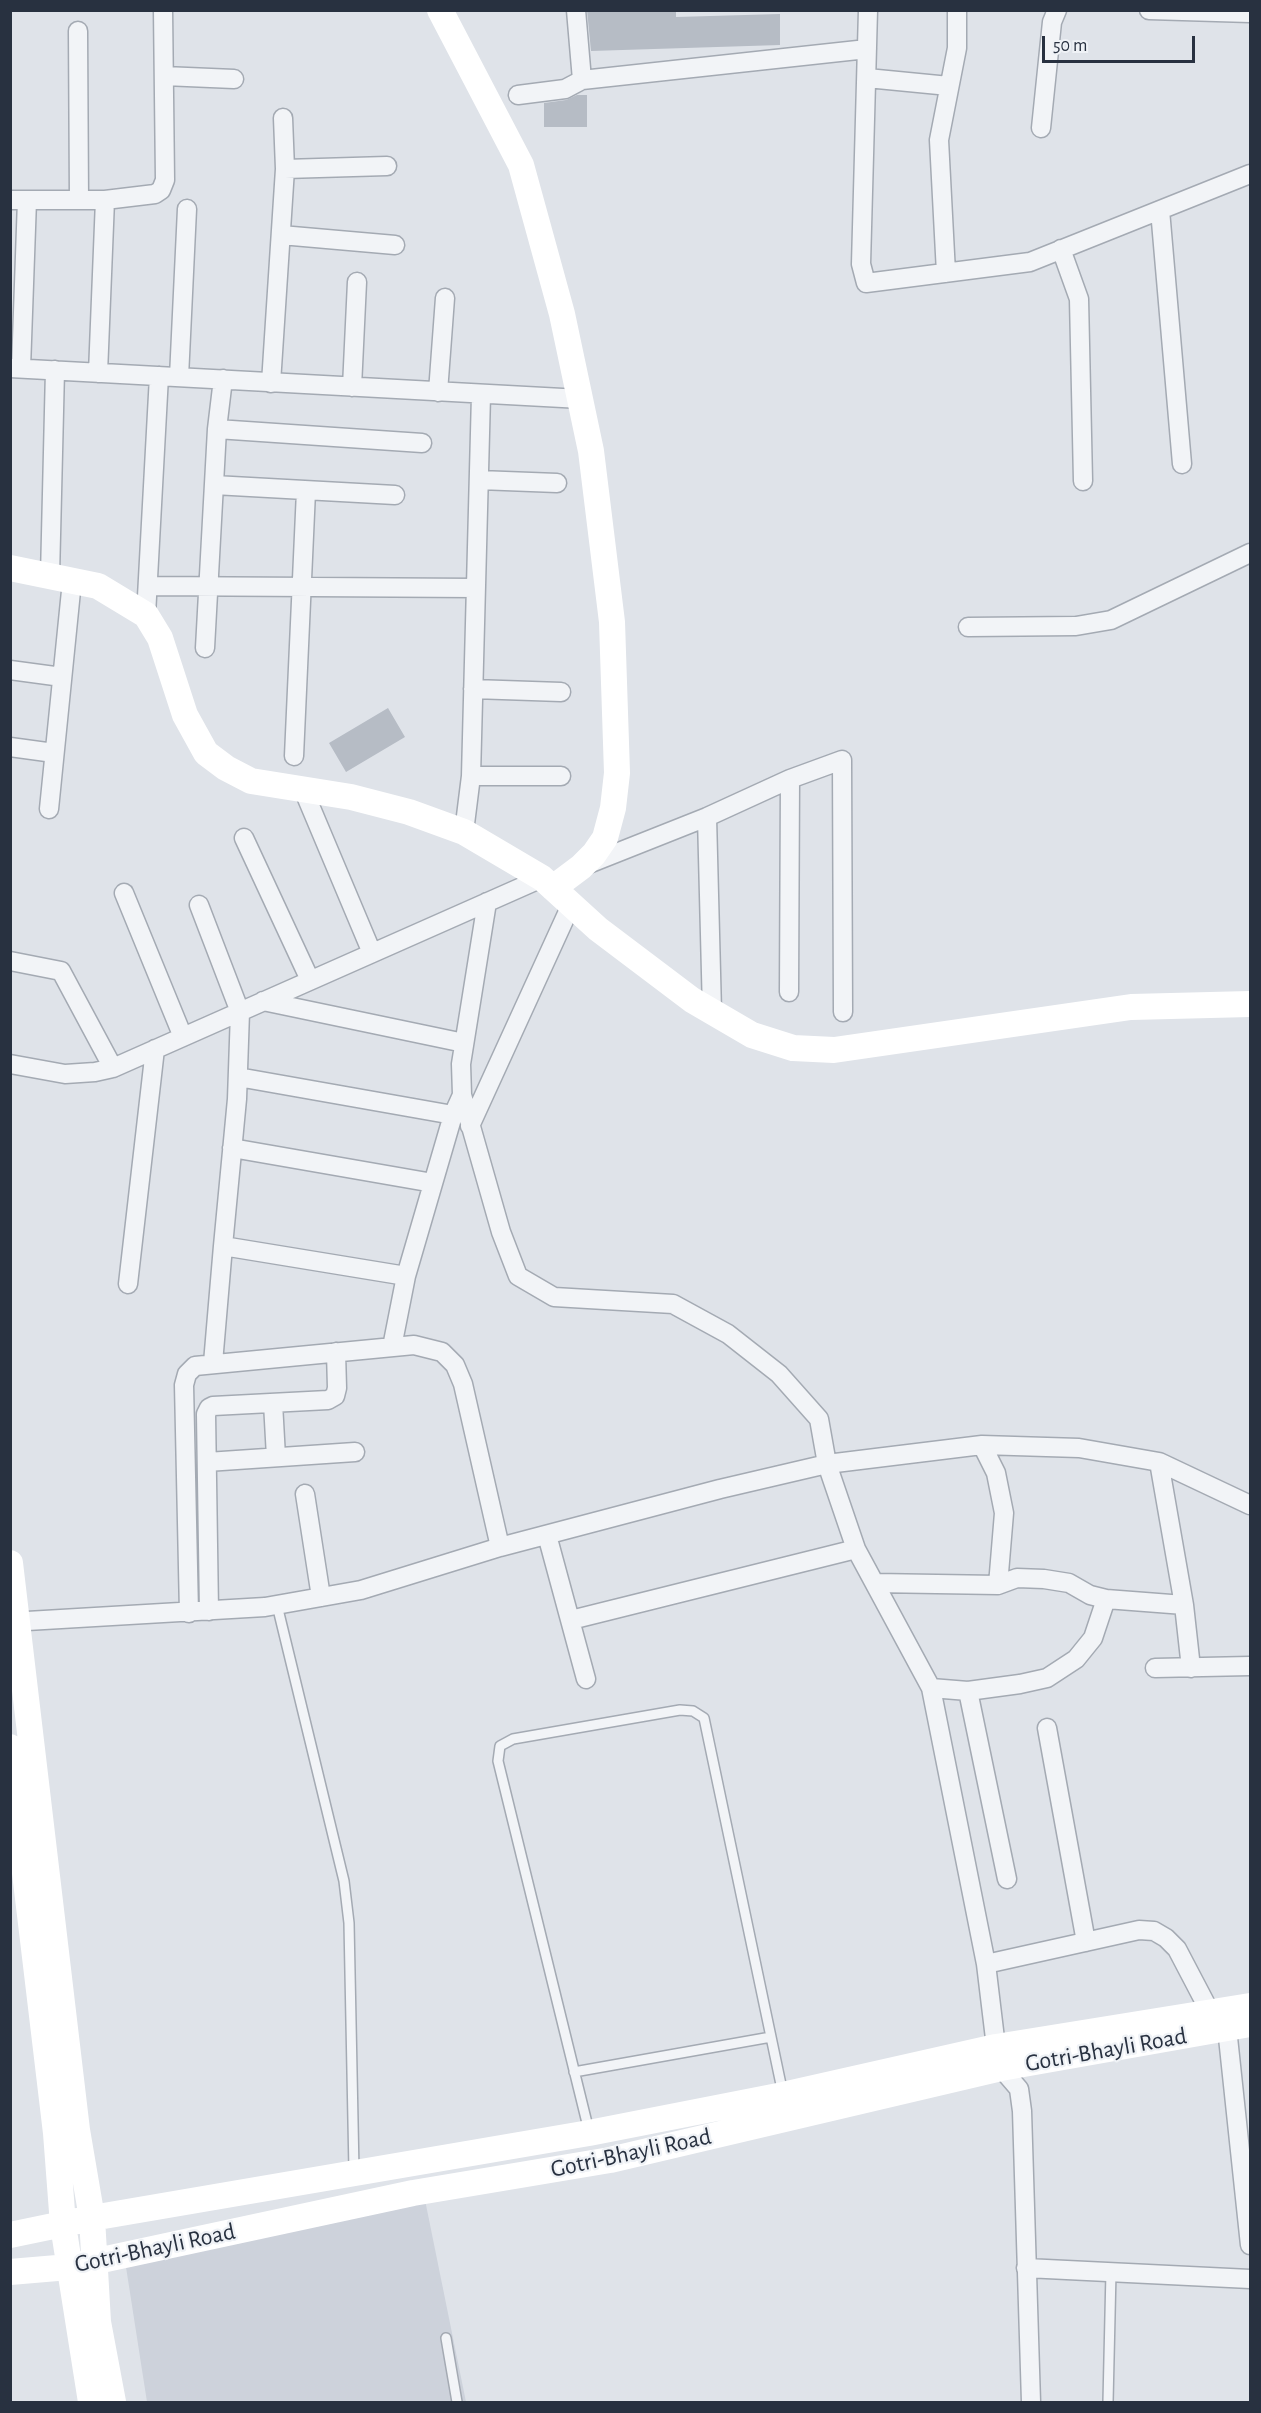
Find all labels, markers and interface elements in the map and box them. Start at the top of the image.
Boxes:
scale bar [1045,24,1198,62]
text: 50 m [1053,37,1087,55]
street label: Gotri-Bhayli Road [1023,2022,1189,2078]
street label: Gotri-Bhayli Road [548,2122,714,2184]
street label: Gotri-Bhayli Road [72,2217,238,2279]

